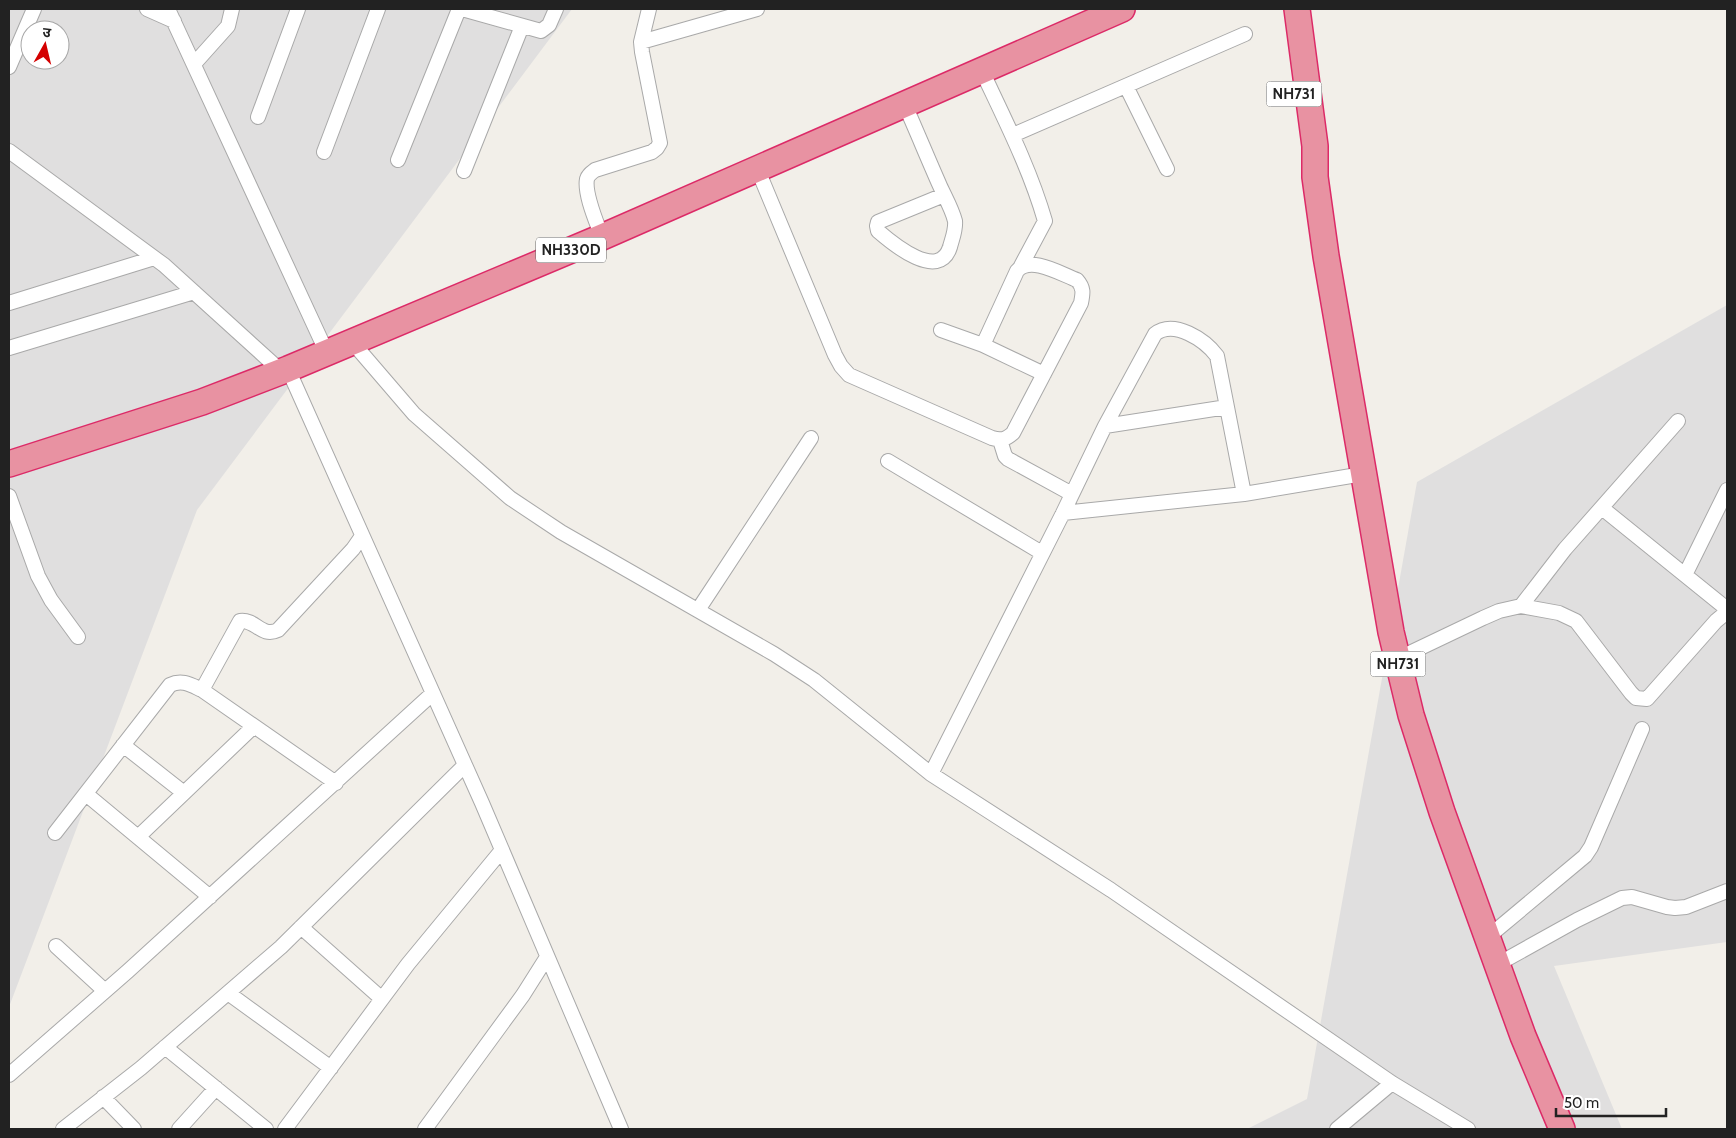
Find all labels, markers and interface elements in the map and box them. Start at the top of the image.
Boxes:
north arrow [20,20,70,70]
text: उ [41,23,53,42]
road number: NH731 [1266,82,1322,106]
road number: NH330D [536,238,606,262]
road number: NH731 [1370,652,1426,676]
scale bar [1556,1086,1666,1118]
text: 50 m [1564,1094,1599,1112]

